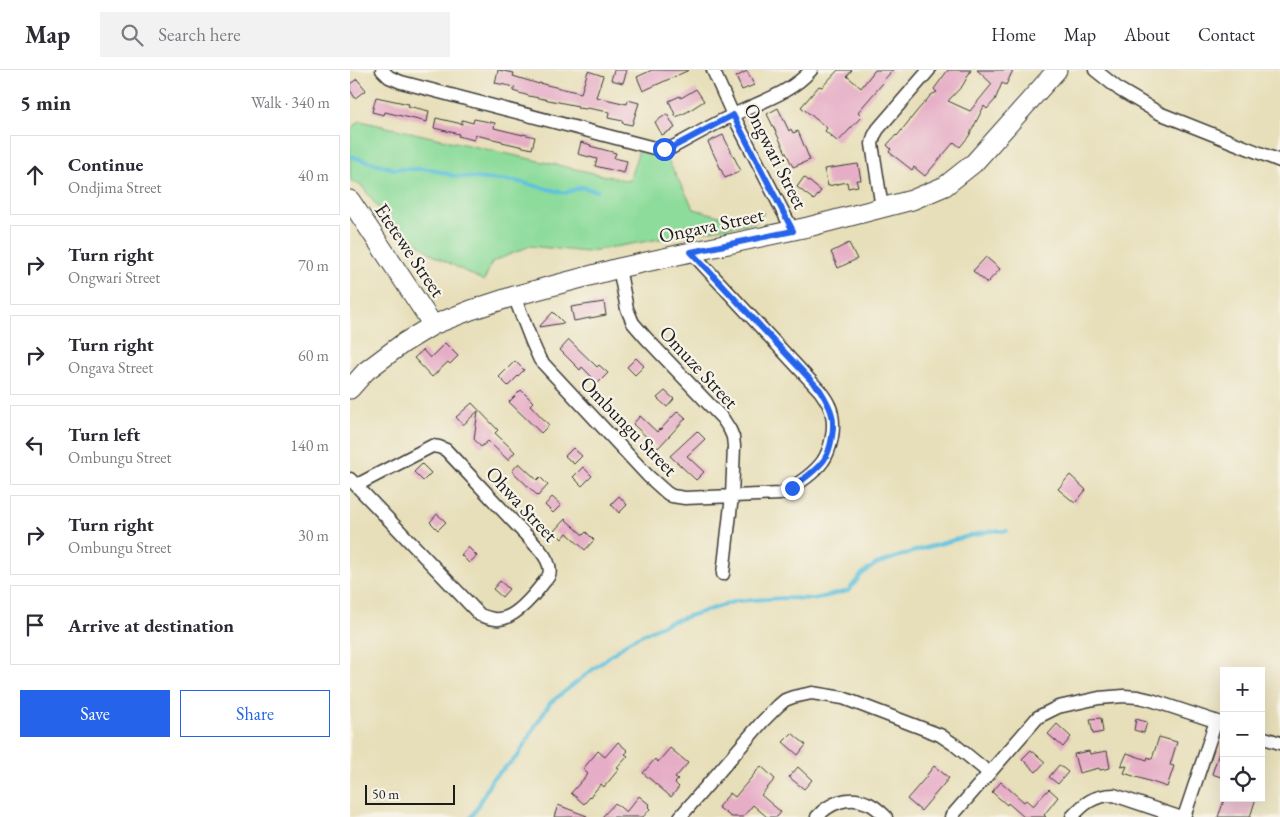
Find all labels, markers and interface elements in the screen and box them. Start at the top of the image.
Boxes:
search box [100,12,450,57]
text: Map [25,19,70,50]
icon: search [118,21,146,49]
text: Search here [158,22,241,47]
text: Home [991,23,1036,46]
text: Map [1064,23,1096,46]
text: About [1124,23,1170,46]
text: Contact [1198,23,1255,46]
text: 5 min [20,89,71,116]
text: Walk · 340 m [251,92,330,113]
street label: Ongwari Street [738,99,814,214]
route start [653,138,676,161]
text: Continue [68,152,143,177]
icon: ahead [21,161,49,189]
text: 40 m [298,165,329,186]
text: Ondjima Street [68,177,161,198]
street label: Etetewe Street [369,198,451,303]
street label: Ongava Street [656,201,766,249]
text: Turn right [68,242,154,267]
icon: right [21,251,49,279]
text: 70 m [298,255,329,276]
text: Ongwari Street [68,267,160,288]
street label: Omuze Street [654,320,745,415]
text: Turn right [68,332,154,357]
icon: right [21,341,49,369]
text: 60 m [298,345,329,366]
text: Ongava Street [68,357,153,378]
street label: Ombungu Street [575,370,684,482]
text: Turn left [68,422,140,447]
icon: left [21,431,49,459]
text: 140 m [290,435,329,456]
text: Ombungu Street [68,447,172,468]
street label: Ohwa Street [480,461,564,548]
route end [781,477,804,500]
text: Turn right [68,512,154,537]
icon: right [21,521,49,549]
text: 30 m [298,525,329,546]
text: Ombungu Street [68,537,172,558]
icon: arrive [21,611,49,639]
text: Arrive at destination [68,613,234,638]
map controls [1220,667,1265,802]
button: + [1220,667,1265,712]
button: Save [20,690,170,737]
button: Share [180,690,330,737]
button: − [1220,712,1265,757]
button: locate [1220,757,1265,802]
scale bar [365,782,455,805]
text: 50 m [372,785,399,803]

